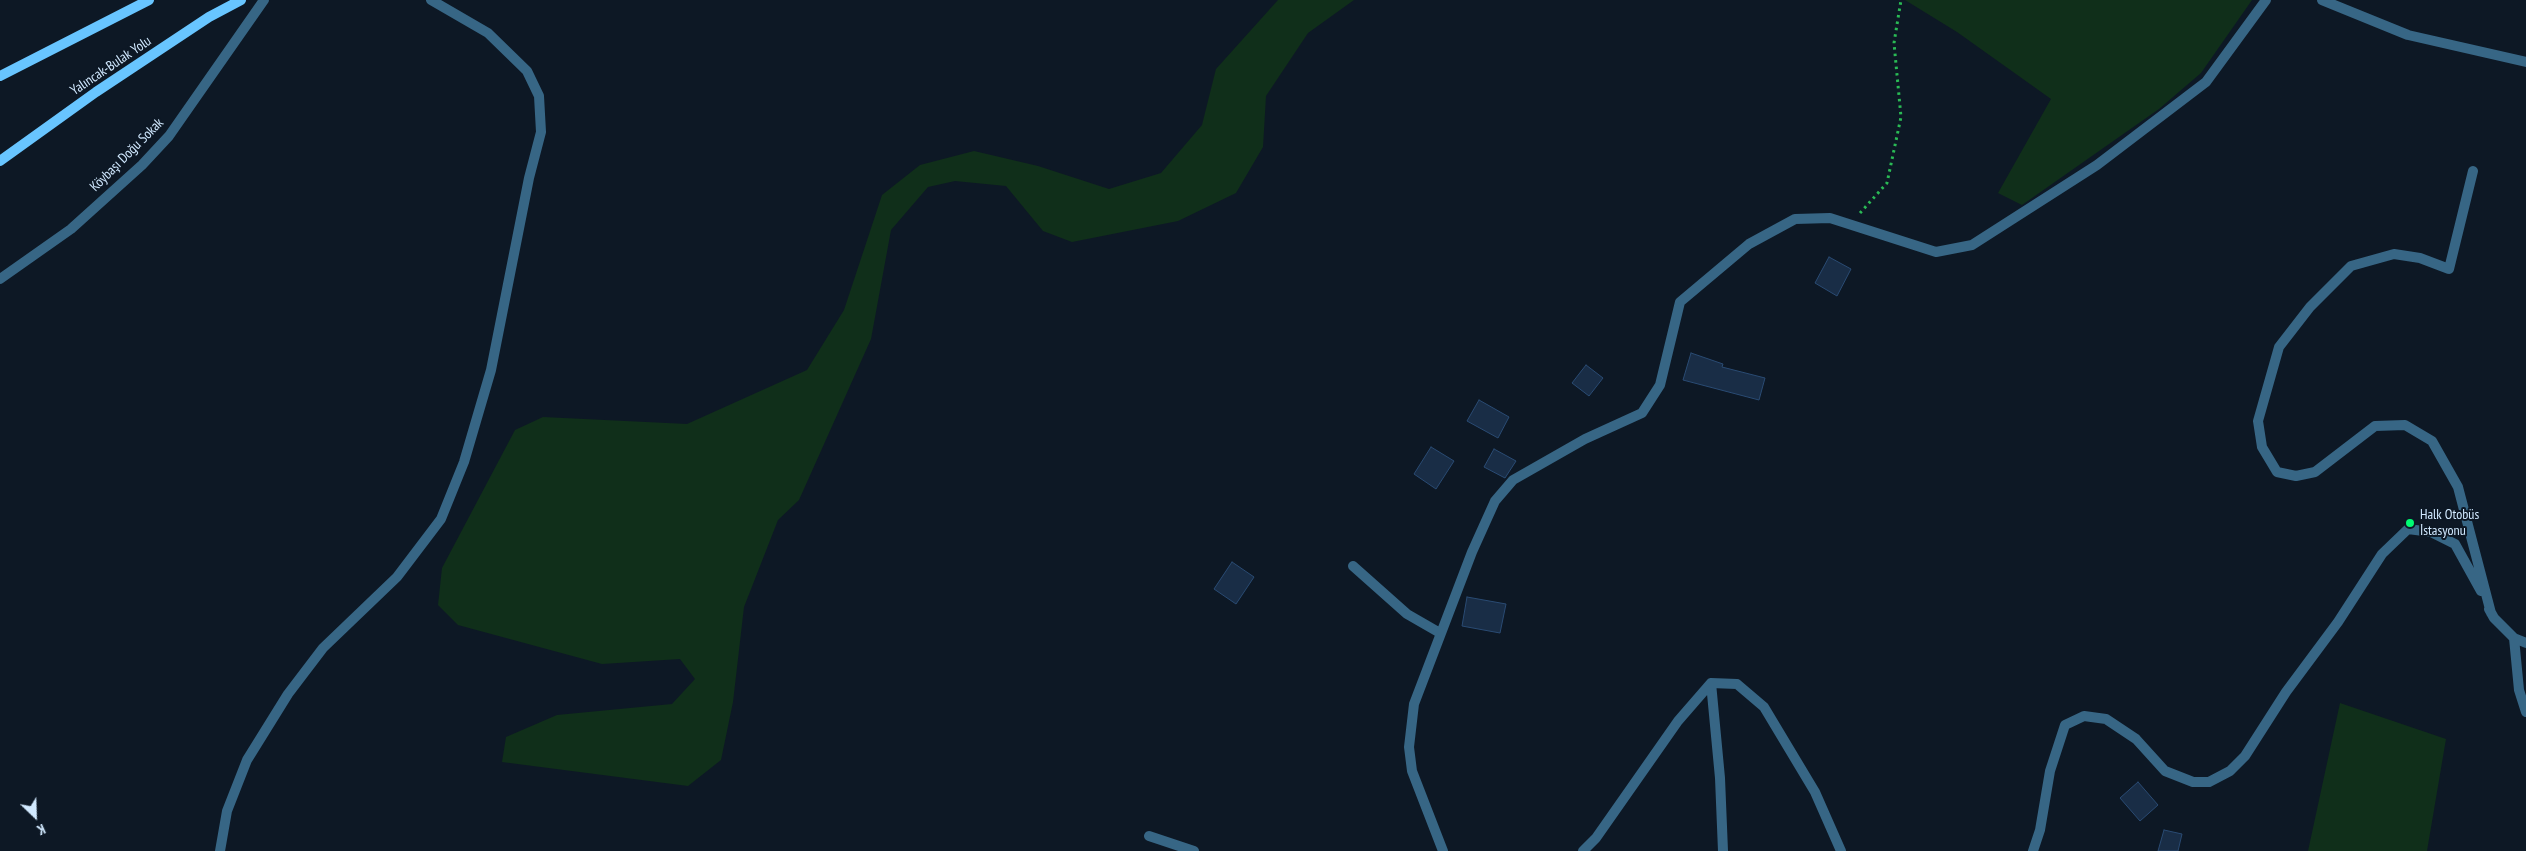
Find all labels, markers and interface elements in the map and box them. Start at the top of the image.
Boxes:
street label: Yalıncak-Bulak Yolu [67,33,155,99]
street label: Köybaşı Doğu Sokak [87,115,167,195]
place label: Halk Otobüs İstasyonu [2420,507,2479,540]
marker: Halk Otobüs İstasyonu [2404,517,2416,529]
north arrow [10,791,60,841]
text: K [34,820,48,839]

